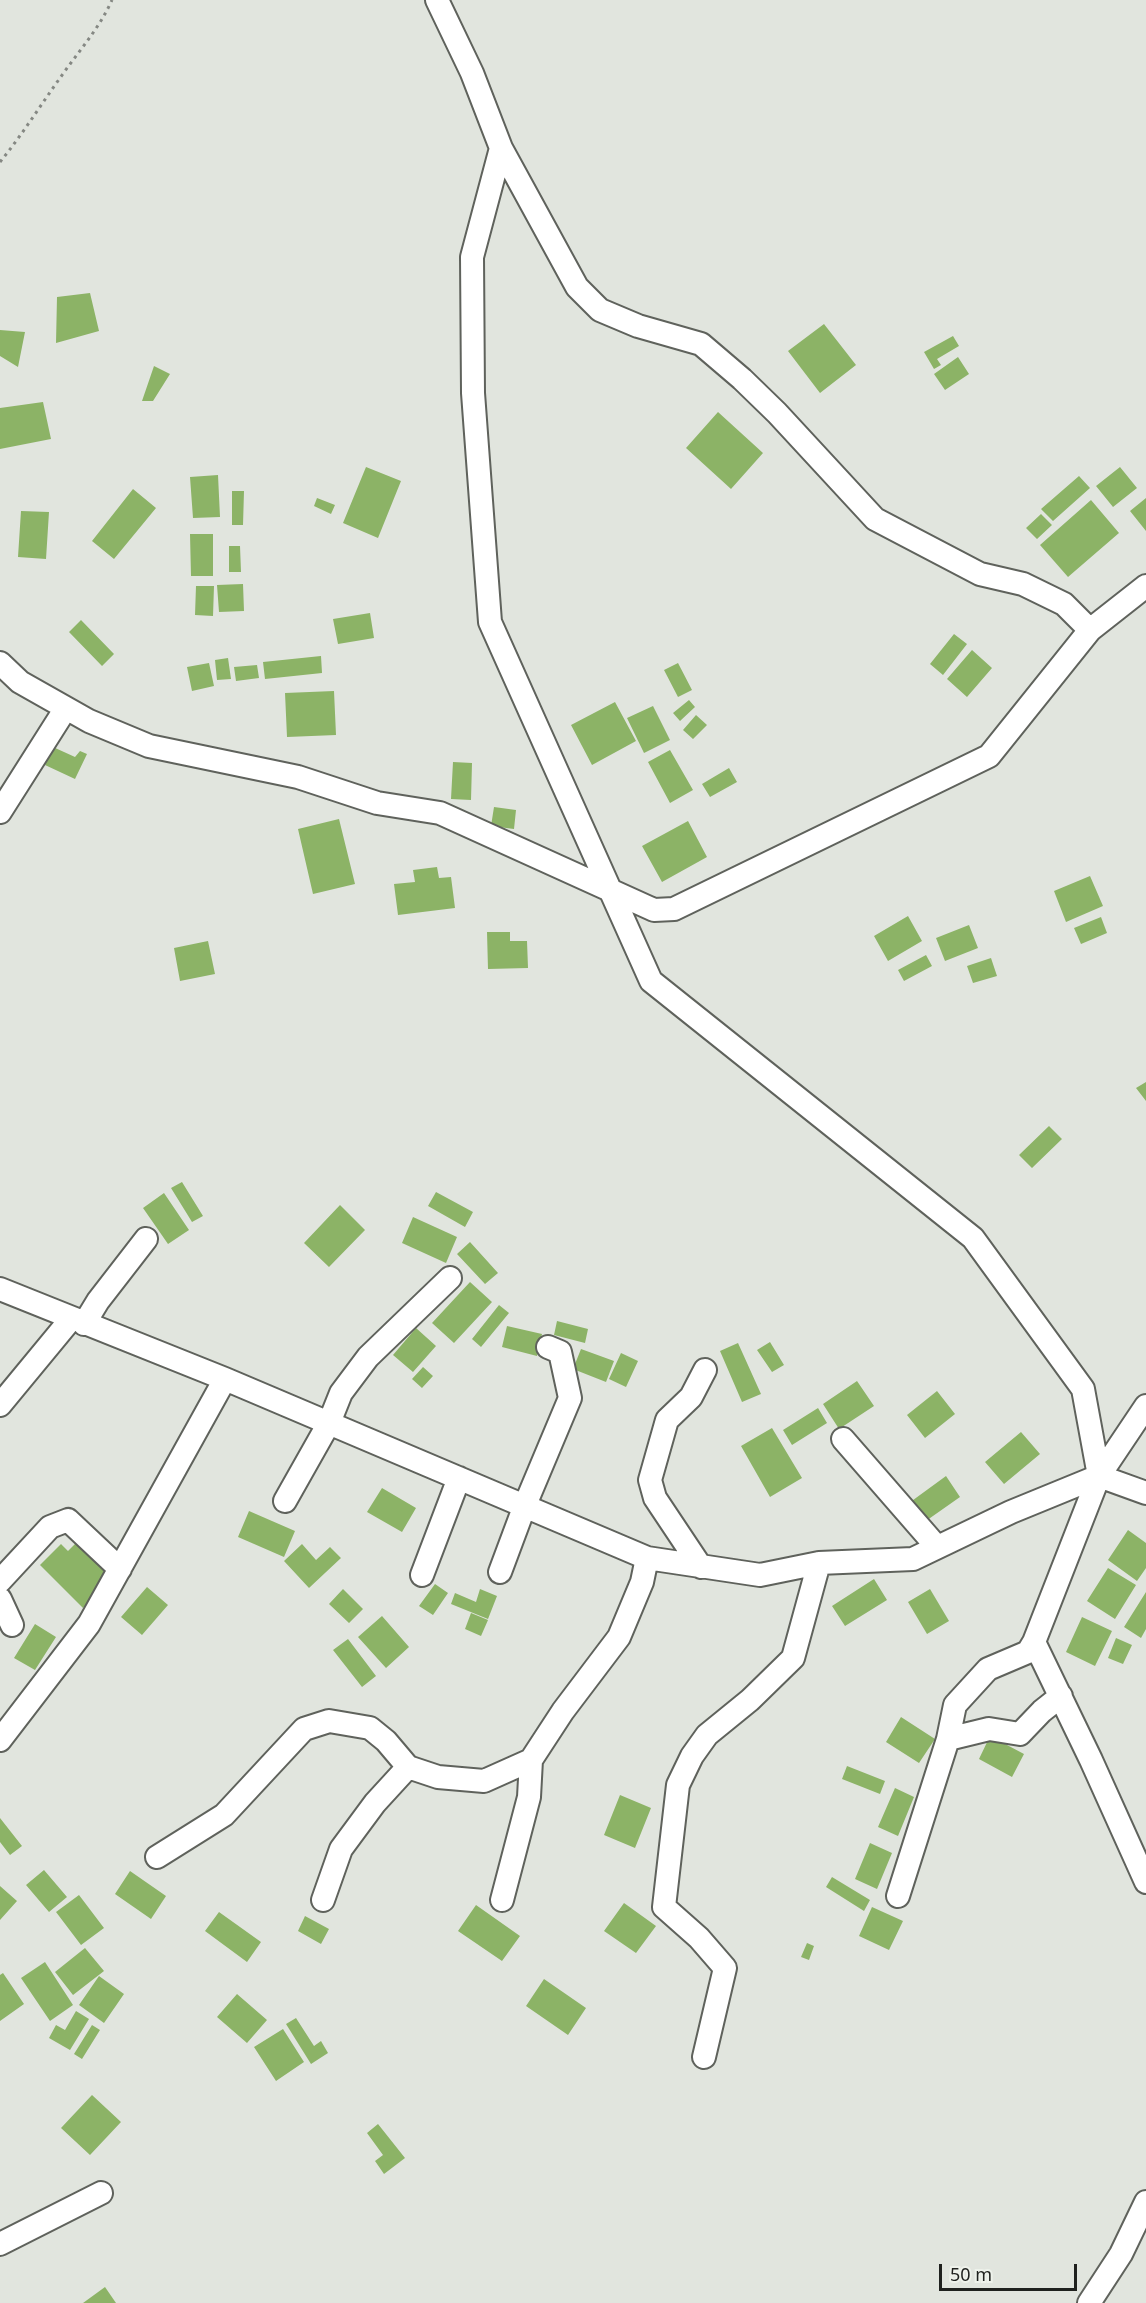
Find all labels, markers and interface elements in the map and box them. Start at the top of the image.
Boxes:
scale bar [942,2252,1080,2290]
text: 50 m [950,2262,992,2286]

